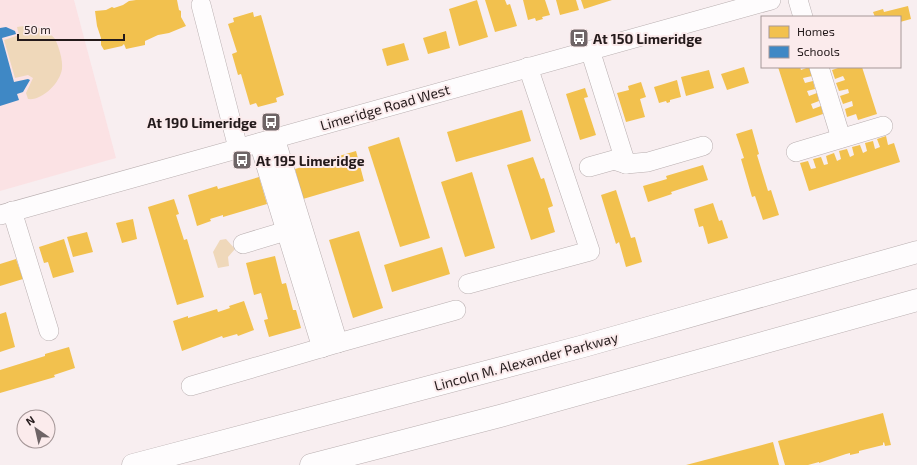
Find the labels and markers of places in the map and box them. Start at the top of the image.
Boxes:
bus stop icon: At 150 Limeridge [568,27,590,49]
place label: At 150 Limeridge [593,30,702,47]
bus stop icon: At 190 Limeridge [260,111,282,133]
place label: At 190 Limeridge [147,114,257,131]
bus stop icon: At 195 Limeridge [231,149,253,171]
place label: At 195 Limeridge [256,152,365,169]

